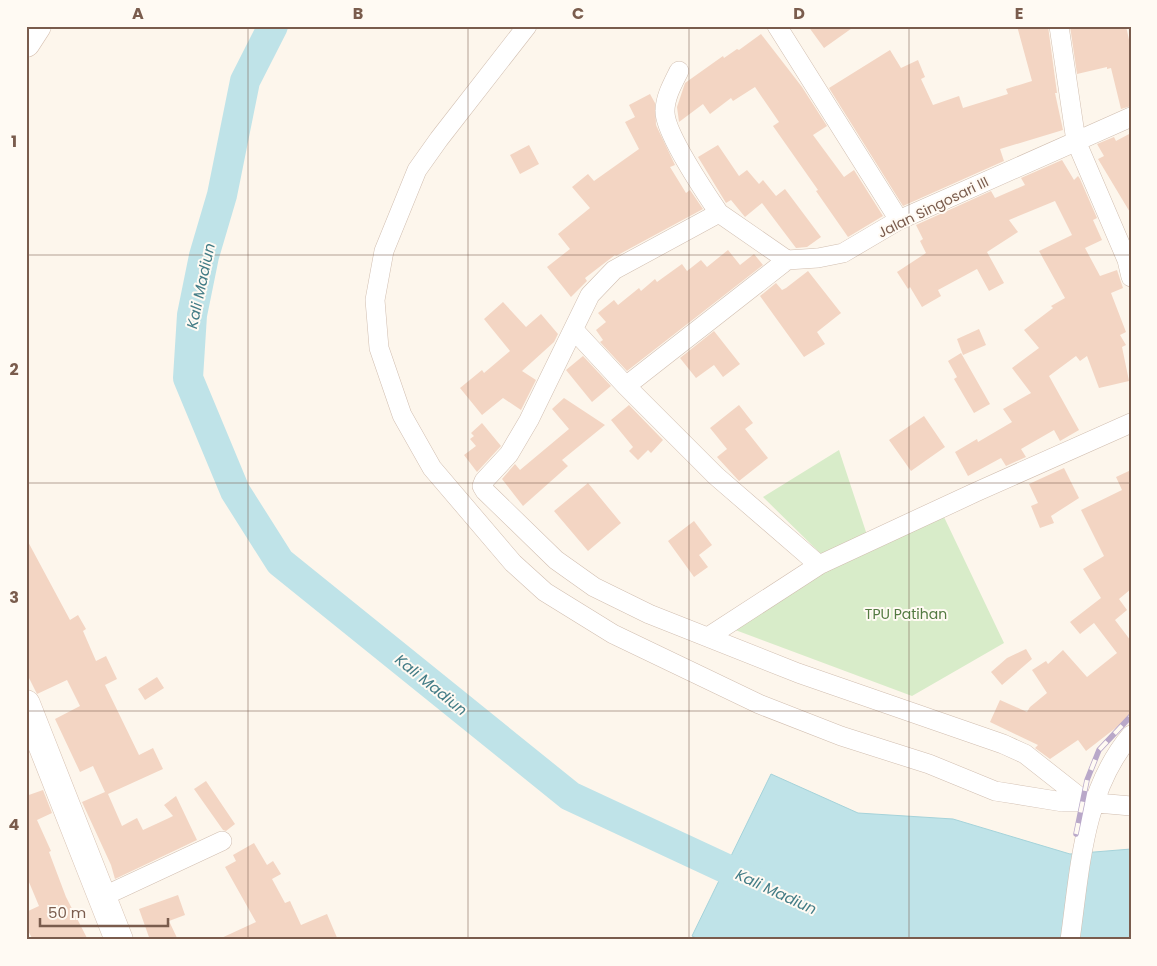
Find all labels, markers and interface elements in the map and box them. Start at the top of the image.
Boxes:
text: A [132,2,144,25]
text: B [353,2,363,25]
text: C [572,2,584,25]
text: D [793,2,805,25]
text: E [1015,2,1023,25]
text: 1 [11,130,17,153]
street label: Jalan Singosari III [874,171,992,243]
water label: Kali Madiun [181,241,220,331]
text: 2 [9,358,19,381]
text: 3 [9,586,19,609]
park label: TPU Patihan [865,604,947,624]
water label: Kali Madiun [391,649,472,720]
text: 4 [9,813,20,836]
water label: Kali Madiun [732,864,820,919]
scale bar [40,896,168,928]
text: 50 m [48,902,86,923]

